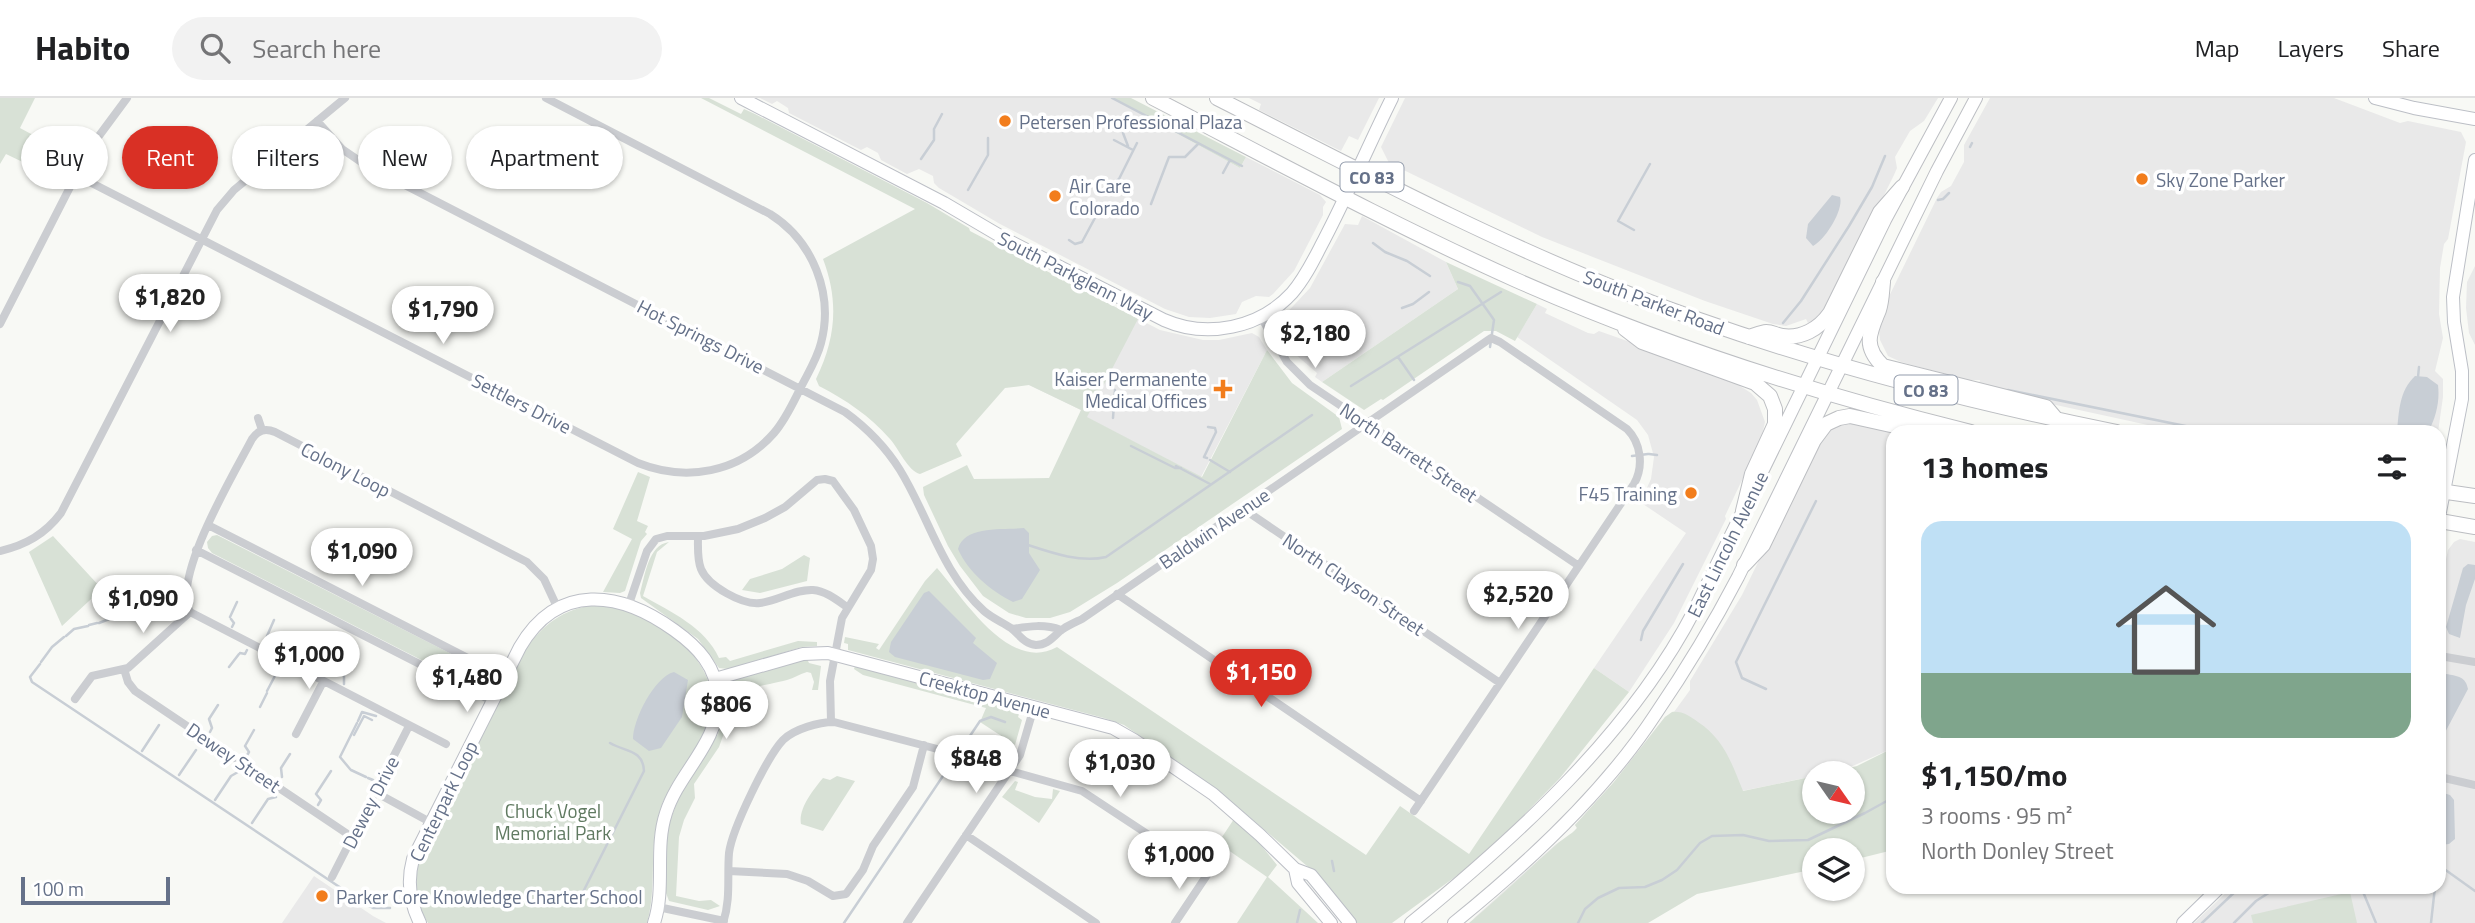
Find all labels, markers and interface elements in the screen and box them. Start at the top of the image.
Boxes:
search box [172,17,662,80]
text: Habito [35,23,130,73]
icon: search [196,29,234,67]
text: Search here [252,29,381,68]
text: Map [2195,30,2240,66]
text: Layers [2278,30,2344,66]
text: Share [2382,30,2440,66]
place label: Petersen Professional Plaza [1019,107,1243,136]
marker: Petersen Professional Plaza [997,113,1013,129]
chip: Buy [21,126,108,189]
chip: Rent [122,126,218,189]
chip: Filters [232,126,344,189]
chip: New [358,126,452,189]
chip: Apartment [466,126,623,189]
road number: CO 83 [1340,162,1404,192]
place label: Sky Zone Parker [2156,165,2285,194]
place label: Air Care Colorado [1069,171,1140,222]
marker: Sky Zone Parker [2134,171,2150,187]
marker: Air Care Colorado [1047,188,1063,204]
street label: South Parkglenn Way [993,223,1159,327]
street label: South Parker Road [1579,262,1729,342]
pin: $1,820 [113,274,227,334]
text: $1,820 [135,279,205,314]
pin: $1,790 [386,286,500,346]
text: $1,790 [408,291,478,326]
street label: Hot Springs Drive [632,291,770,381]
pin: $2,180 [1258,310,1372,370]
text: $2,180 [1280,315,1350,350]
place label: Kaiser Permanente Medical Offices [1054,364,1207,415]
street label: Settlers Drive [467,365,577,441]
road number: CO 83 [1895,376,1958,404]
marker: Kaiser Permanente Medical Offices [1213,379,1233,399]
street label: North Barrett Street [1334,395,1484,509]
street label: Colony Loop [296,434,396,504]
text: 13 homes [1921,444,2048,490]
icon: filters [2373,448,2411,486]
street label: East Lincoln Avenue [1679,466,1775,622]
place label: F45 Training [1579,479,1677,508]
street label: Baldwin Avenue [1153,480,1275,576]
marker: F45 Training [1683,485,1699,501]
street label: North Clayson Street [1277,526,1431,643]
pin: $1,090 [305,528,419,588]
text: $1,090 [327,533,397,568]
icon: home [2103,567,2229,693]
pin: $2,520 [1461,572,1575,631]
pin: $1,090 [86,575,200,635]
text: $2,520 [1483,576,1553,611]
text: $1,090 [108,580,178,615]
pin: $1,000 [252,632,366,691]
text: $1,000 [274,636,344,671]
pin: $1,150 [1204,650,1318,709]
pin: $1,480 [410,654,524,714]
text: $1,150 [1226,654,1296,689]
text: $1,480 [432,659,502,694]
street label: Creektop Avenue [916,662,1054,726]
pin: $806 [685,682,767,741]
text: $806 [700,686,752,721]
street label: Dewey Street [181,715,287,799]
street label: Centerpark Loop [401,736,485,866]
pin: $848 [935,736,1017,795]
text: $848 [950,740,1002,775]
pin: $1,030 [1063,740,1177,799]
text: $1,030 [1085,744,1155,779]
street label: Dewey Drive [334,751,406,853]
text: $1,150/mo [1921,752,2067,798]
north arrow [1802,761,1866,824]
map controls [1802,761,1865,901]
park label: Chuck Vogel Memorial Park [495,796,611,847]
text: 3 rooms · 95 m² [1921,798,2072,833]
pin: $1,000 [1122,832,1236,891]
text: North Donley Street [1921,833,2114,868]
text: $1,000 [1144,836,1214,871]
button: layers [1802,838,1865,901]
scale bar [21,874,170,906]
text: 100 m [32,874,84,903]
place label: Parker Core Knowledge Charter School [336,882,643,911]
marker: Parker Core Knowledge Charter School [314,888,330,904]

